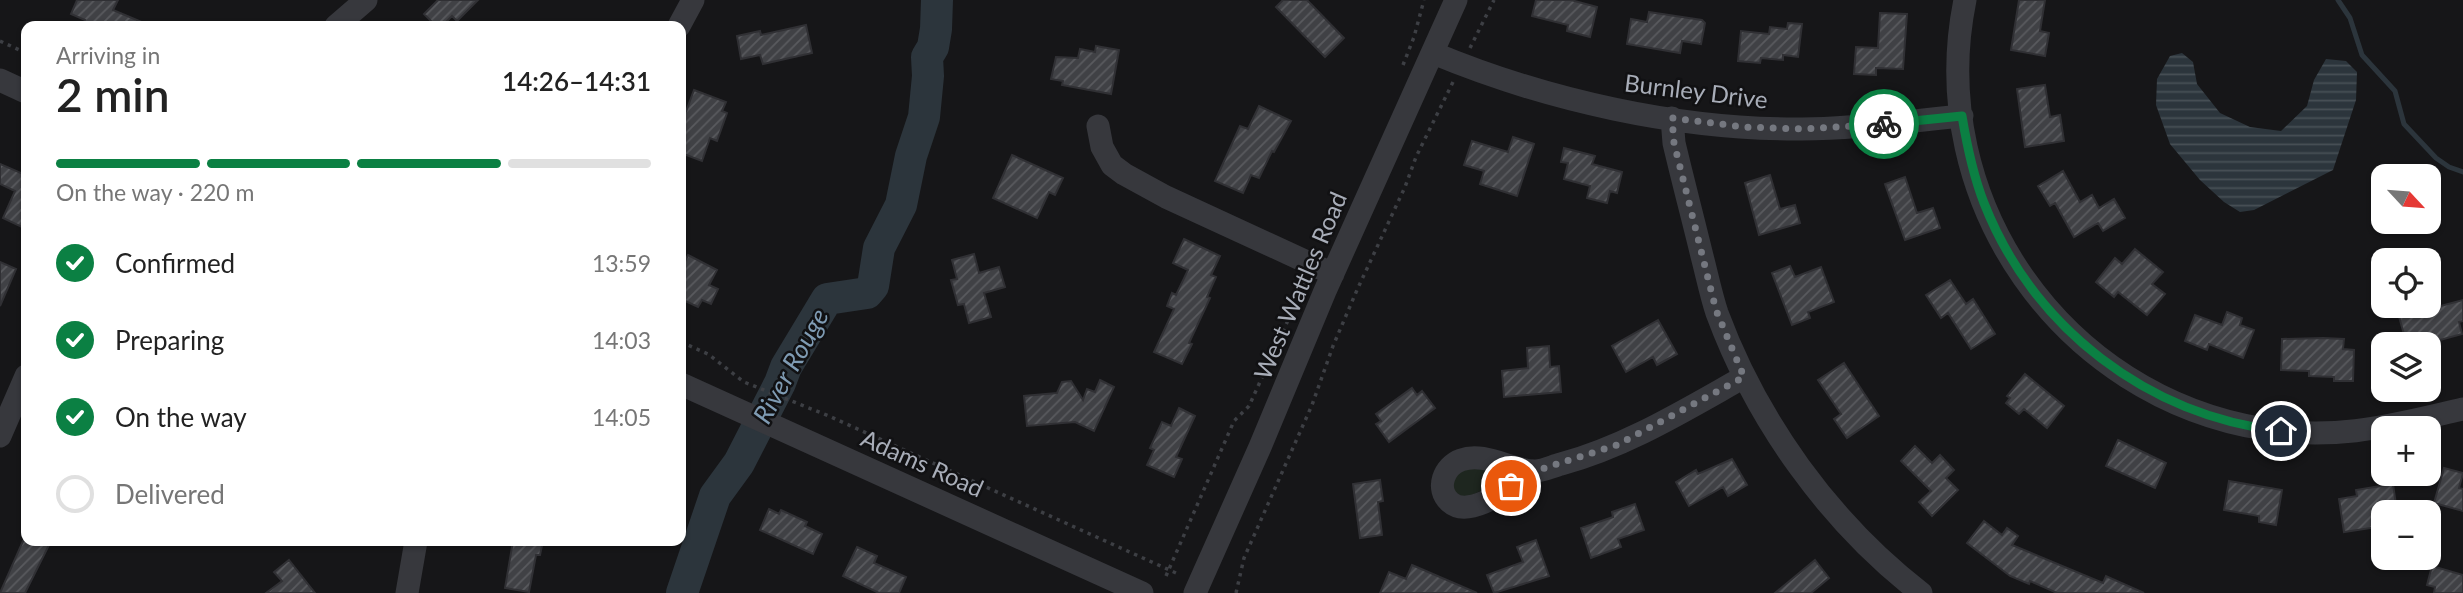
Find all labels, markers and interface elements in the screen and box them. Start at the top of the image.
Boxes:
text: Arriving in [56,41,160,69]
text: 14:26–14:31 [502,65,651,97]
text: 2 min [56,67,170,122]
street label: Burnley Drive [1623,67,1769,114]
courier [1849,89,1919,159]
icon: bike [1865,105,1903,143]
north arrow [2371,164,2441,234]
map controls [2371,164,2441,570]
text: On the way · 220 m [56,178,255,206]
street label: West Wattles Road [1247,187,1352,383]
icon: check [56,244,94,282]
text: Confirmed [115,247,235,279]
button: locate [2371,248,2441,318]
text: 13:59 [592,249,651,277]
water label: River Rouge [745,302,835,429]
icon: check [56,321,94,359]
text: Preparing [115,324,224,356]
text: 14:03 [592,326,651,354]
button: layers [2371,332,2441,402]
icon: check [56,398,94,436]
text: On the way [115,401,247,433]
pin [2251,401,2311,461]
text: 14:05 [592,403,651,431]
icon: home [2262,412,2300,450]
button: + [2371,416,2441,486]
street label: Adams Road [857,423,988,502]
pin [1481,456,1541,516]
icon: bag [1492,467,1530,505]
text: Delivered [115,478,225,510]
button: − [2371,500,2441,570]

